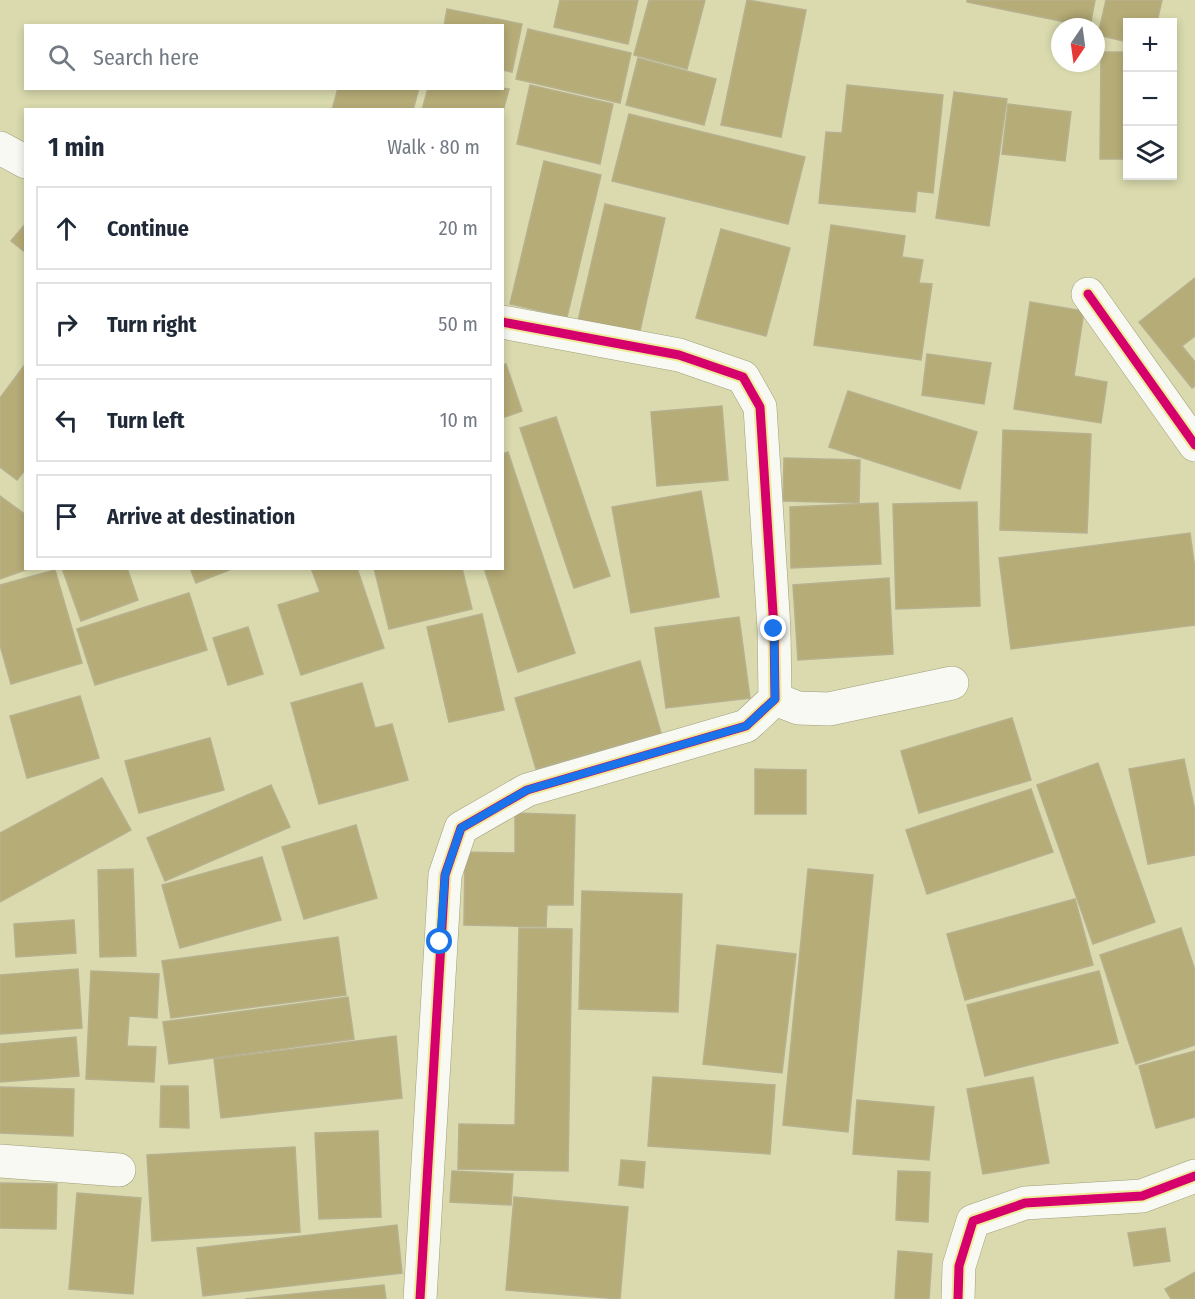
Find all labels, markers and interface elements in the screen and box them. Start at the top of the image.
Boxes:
north arrow [1051,18,1105,72]
map controls [1123,18,1177,180]
button: + [1123,18,1177,72]
search box [24,24,504,90]
icon: search [45,41,78,74]
text: Search here [93,44,199,71]
button: − [1123,72,1177,126]
button: layers [1123,126,1177,180]
text: 1 min [48,132,105,163]
text: Walk · 80 m [387,135,480,159]
icon: ahead [50,212,83,245]
text: Continue [107,215,189,242]
text: 20 m [439,216,478,240]
icon: right [50,308,83,341]
text: Turn right [107,311,196,338]
text: 50 m [438,312,478,336]
icon: left [50,404,83,437]
text: Turn left [107,407,185,434]
text: 10 m [440,408,478,432]
icon: arrive [50,500,83,533]
text: Arrive at destination [107,503,295,530]
route end [760,615,786,641]
route start [426,928,452,954]

